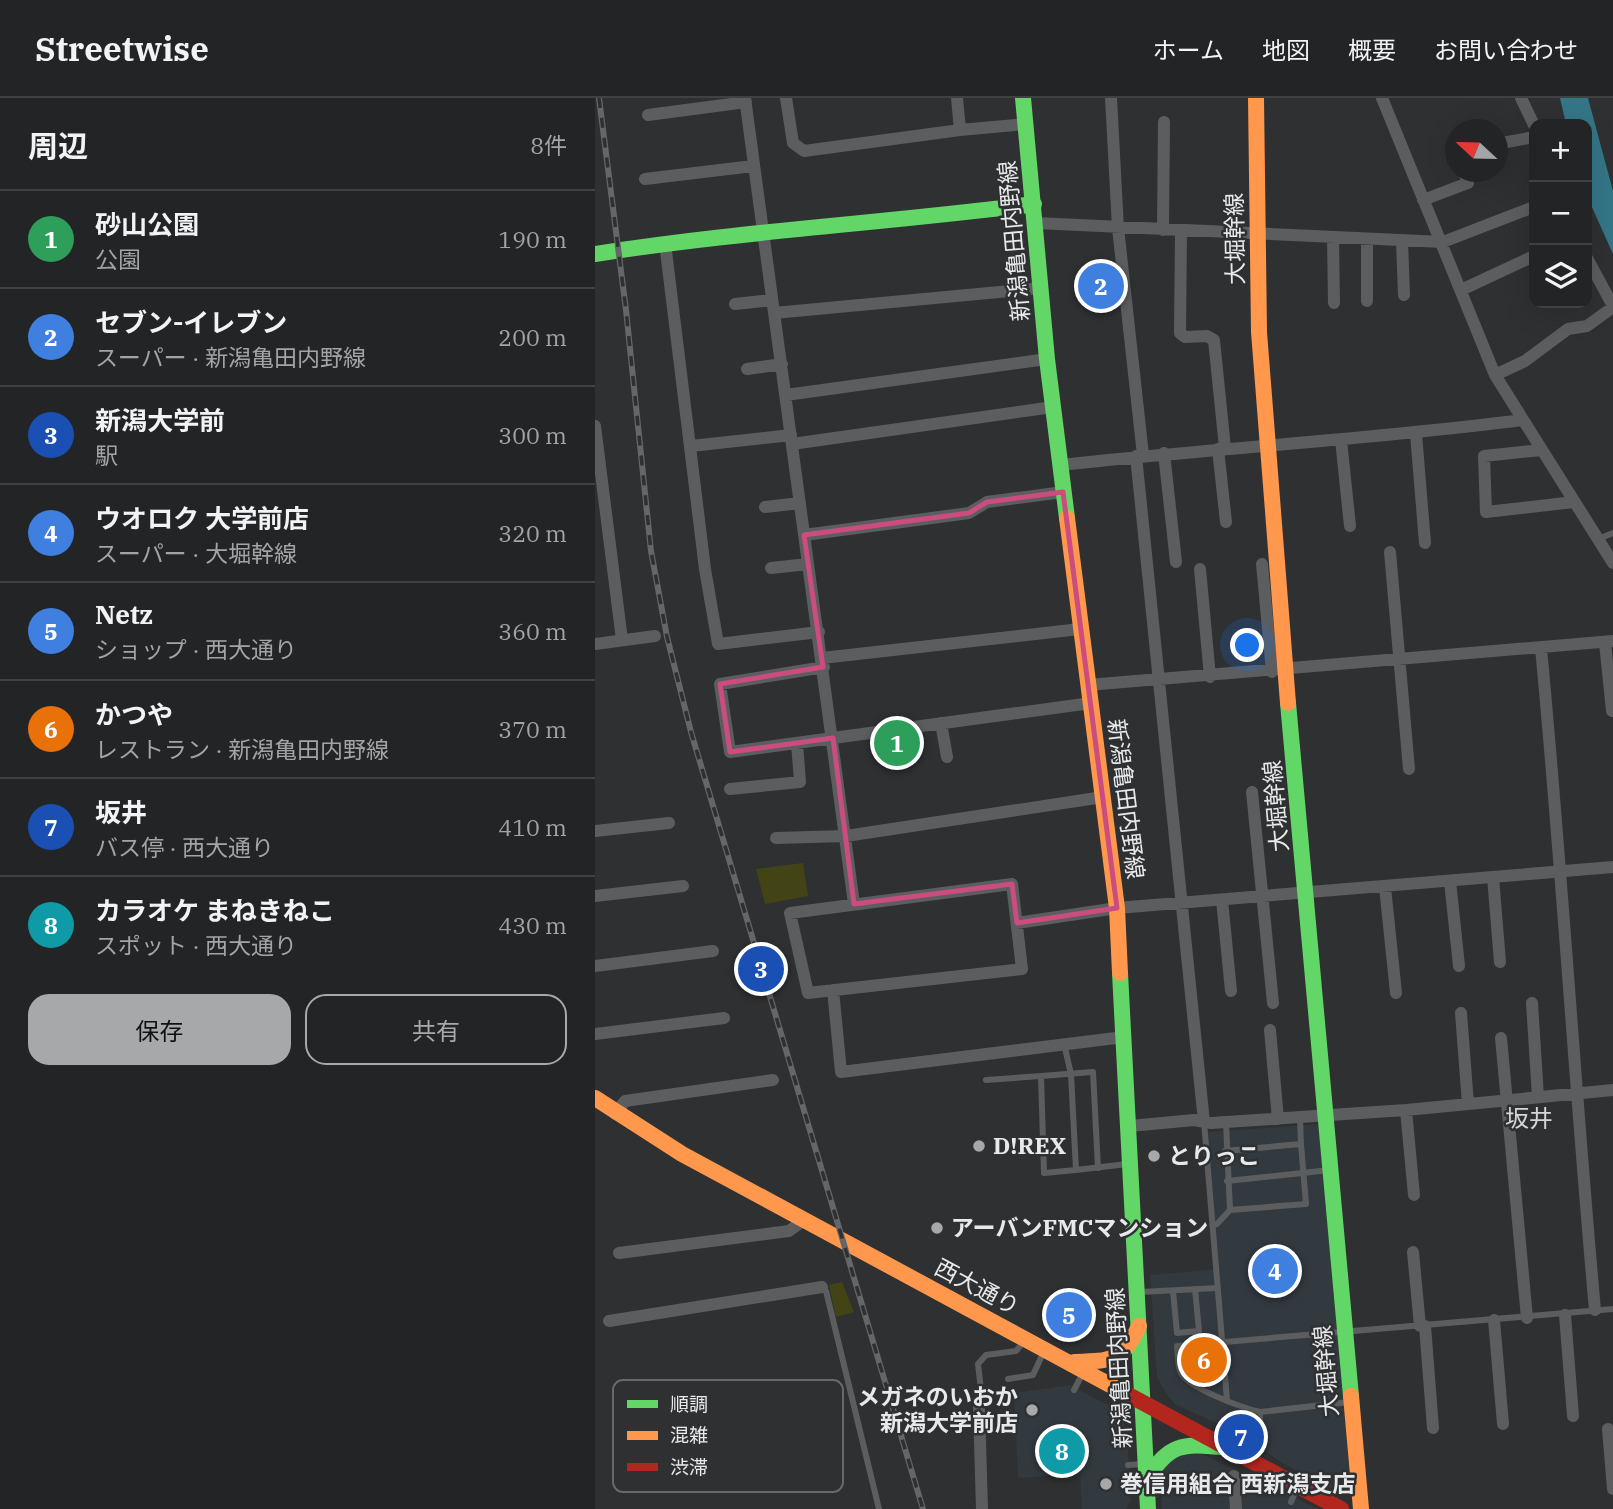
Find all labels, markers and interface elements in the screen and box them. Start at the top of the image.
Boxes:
text: Streetwise [35,27,209,70]
text: ホーム [1153,34,1224,66]
text: 地図 [1262,34,1310,66]
text: 概要 [1348,34,1396,66]
text: お問い合わせ [1434,34,1578,66]
north arrow [1445,119,1508,182]
map controls [1529,119,1592,308]
button: + [1529,119,1592,182]
text: 周辺 [28,126,88,165]
text: 8件 [530,130,567,160]
street label: 新潟亀田内野線 [991,160,1035,323]
button: − [1529,182,1592,245]
street label: 大堀幹線 [1218,193,1250,285]
text: 砂山公園 [95,207,199,241]
text: 1 [44,224,58,254]
text: 190 m [498,224,567,254]
text: 公園 [95,244,141,274]
button: layers [1529,245,1592,308]
pin: 2 [1078,260,1124,312]
text: セブン-イレブン [95,305,287,339]
text: 2 [44,322,58,352]
text: 200 m [498,322,567,352]
text: スーパー · 新潟亀田内野線 [95,342,366,372]
text: 新潟大学前 [95,403,225,437]
text: 3 [44,420,58,450]
text: 300 m [498,420,567,450]
text: 駅 [95,440,118,470]
text: ウオロク 大学前店 [95,501,309,535]
text: 4 [44,518,58,548]
text: 320 m [498,518,567,548]
text: スーパー · 大堀幹線 [95,538,297,568]
text: Netz [95,597,153,631]
text: 5 [44,616,58,646]
text: 360 m [498,616,567,646]
your location [1230,628,1264,662]
text: ショップ · 西大通り [95,634,297,664]
text: かつや [95,697,173,731]
text: 6 [44,714,58,744]
text: 370 m [498,714,567,744]
pin: 1 [874,717,920,769]
street label: 新潟亀田内野線 [1102,717,1152,881]
text: レストラン · 新潟亀田内野線 [95,734,389,764]
street label: 大堀幹線 [1256,759,1294,853]
text: 坂井 [95,795,147,829]
text: 7 [44,812,58,842]
text: 410 m [498,812,567,842]
text: バス停 · 西大通り [95,832,274,862]
text: カラオケ まねきねこ [95,893,335,927]
text: 8 [44,910,58,940]
text: 430 m [498,910,567,940]
text: スポット · 西大通り [95,930,297,960]
pin: 3 [738,943,784,995]
button: 保存 [28,994,291,1065]
button: 共有 [305,994,567,1065]
district label: 坂井 [1505,1102,1553,1134]
place label: D!REX [993,1130,1067,1160]
marker: D!REX [971,1138,987,1154]
place label: とりっこ [1168,1140,1260,1170]
marker: とりっこ [1146,1148,1162,1164]
place label: アーバンFMCマンション [951,1212,1208,1242]
marker: アーバンFMCマンション [929,1220,945,1236]
pin: 4 [1252,1245,1298,1297]
street label: 西大通り [930,1251,1025,1321]
street label: 新潟亀田内野線 [1099,1287,1137,1449]
pin: 5 [1046,1289,1092,1341]
street label: 大堀幹線 [1306,1324,1344,1418]
pin: 6 [1181,1334,1227,1386]
legend [613,1380,843,1492]
place label: メガネのいおか 新潟大学前店 [857,1381,1018,1437]
text: 順調 [670,1392,708,1416]
marker: メガネのいおか 新潟大学前店 [1024,1402,1040,1418]
pin: 7 [1218,1411,1264,1463]
text: 混雑 [670,1423,708,1447]
pin: 8 [1039,1425,1085,1477]
text: 渋滞 [670,1455,708,1479]
place label: 巻信用組合 西新潟支店 [1120,1468,1355,1498]
marker: 巻信用組合 西新潟支店 [1098,1476,1114,1492]

